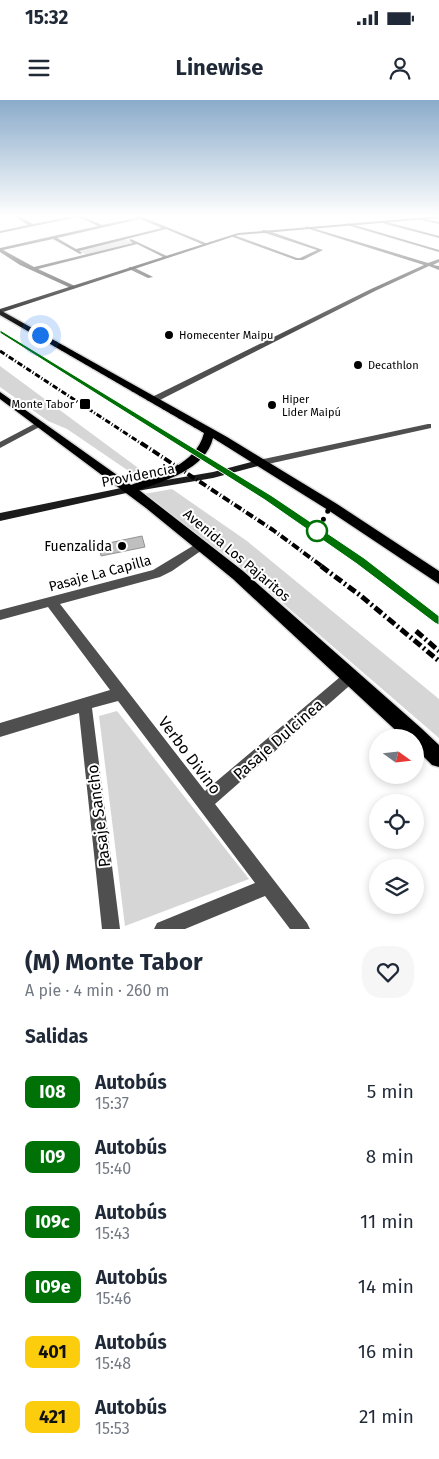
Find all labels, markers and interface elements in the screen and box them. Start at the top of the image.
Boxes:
text: 15:32 [25,6,68,29]
icon: menu [25,54,53,82]
text: Linewise [176,54,263,81]
icon: person [386,54,414,82]
your location [28,323,53,348]
marker: Homecenter Maipu [163,329,175,341]
place label: Homecenter Maipu [179,329,273,342]
marker: Decathlon [352,359,364,371]
place label: Decathlon [368,359,419,372]
place label: Hiper Lider Maipú [282,393,341,419]
marker: Monte Tabor [78,397,92,411]
place label: Monte Tabor [12,398,75,411]
marker: Hiper Lider Maipú [266,399,278,411]
street label: Providencia [100,460,176,491]
street label: Avenida Los Pajaritos [180,506,294,605]
unlabelled marker [306,520,328,542]
place label: Fuenzalida [44,538,112,555]
marker: Fuenzalida [116,540,128,552]
street label: Pasaje La Capilla [47,552,153,595]
street label: Pasaje Dulcinea [229,695,327,784]
street label: Verbo Divino [154,713,225,798]
north arrow [369,729,424,784]
map controls [369,729,424,914]
street label: Pasaje Sancho [83,763,114,868]
button: locate [369,794,424,849]
button: layers [369,859,424,914]
button: heart [362,946,414,998]
text: (M) Monte Tabor [25,948,203,976]
text: A pie · 4 min · 260 m [25,981,169,1000]
text: Salidas [25,1025,88,1048]
text: Autobús [95,1071,167,1094]
text: 5 min [367,1080,414,1103]
text: I08 [39,1081,66,1103]
text: 15:37 [95,1094,129,1113]
text: Autobús [95,1136,167,1159]
text: 8 min [366,1145,414,1168]
text: I09 [40,1146,65,1168]
text: 15:40 [95,1159,131,1178]
text: Autobús [95,1201,167,1224]
text: 11 min [360,1210,414,1233]
text: I09c [35,1211,70,1233]
text: 15:43 [95,1224,130,1243]
text: Autobús [96,1266,167,1289]
text: 14 min [358,1275,414,1298]
text: I09e [35,1276,71,1298]
text: 15:46 [96,1289,131,1308]
text: Autobús [95,1331,167,1354]
text: 16 min [358,1340,414,1363]
text: 401 [38,1341,67,1363]
text: 15:48 [95,1354,131,1373]
text: Autobús [95,1396,167,1419]
text: 21 min [359,1405,414,1428]
text: 421 [39,1406,66,1428]
text: 15:53 [95,1419,130,1438]

